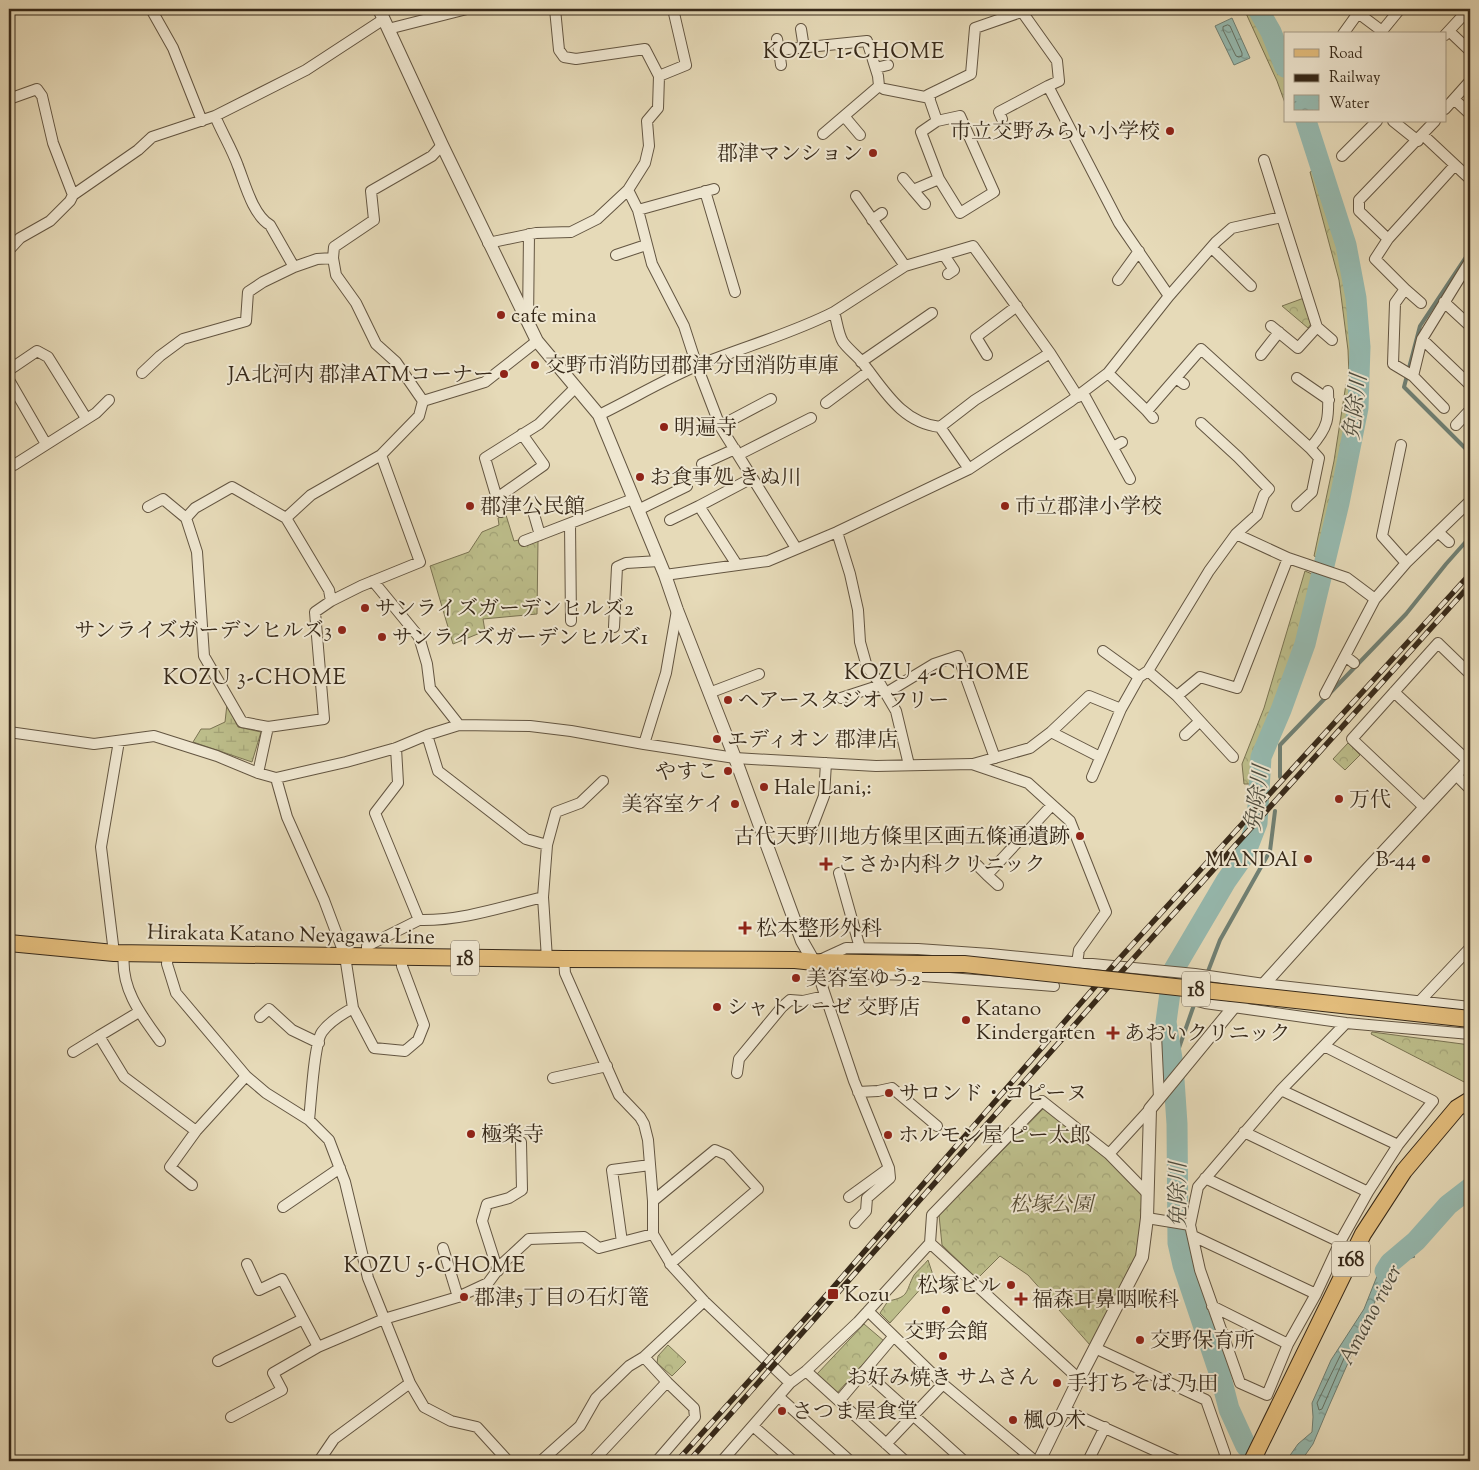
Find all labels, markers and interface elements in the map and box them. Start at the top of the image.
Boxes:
legend [1284,32,1446,122]
district label: KOZU 1-CHOME [763,37,945,69]
text: Road [1329,44,1363,65]
text: Railway [1329,68,1381,89]
text: Water [1329,94,1370,115]
place label: 市立交野みらい小学校 [950,118,1160,148]
marker: 市立交野みらい小学校 [1164,125,1176,137]
place label: 郡津マンション [717,140,863,170]
marker: 郡津マンション [867,147,879,159]
place label: cafe mina [511,302,597,332]
marker: cafe mina [495,309,507,321]
place label: 交野市消防団郡津分団消防車庫 [545,352,839,382]
marker: 交野市消防団郡津分団消防車庫 [529,359,541,371]
place label: JA北河内 郡津ATMコーナー [227,361,494,391]
marker: JA北河内 郡津ATMコーナー [498,368,510,380]
water label: 免除川 [1337,371,1377,442]
place label: 明遍寺 [674,414,737,444]
marker: 明遍寺 [658,421,670,433]
place label: お食事処 きぬ川 [650,464,801,494]
marker: お食事処 きぬ川 [634,471,646,483]
place label: 郡津公民館 [480,493,585,523]
place label: 市立郡津小学校 [1015,493,1162,523]
marker: 郡津公民館 [464,500,476,512]
marker: 市立郡津小学校 [999,500,1011,512]
place label: サンライズガーデンヒルズ2 [375,595,634,625]
marker: サンライズガーデンヒルズ2 [359,602,371,614]
place label: サンライズガーデンヒルズ3 [74,617,332,647]
marker: サンライズガーデンヒルズ3 [336,624,348,636]
place label: サンライズガーデンヒルズ1 [392,624,648,654]
marker: サンライズガーデンヒルズ1 [376,631,388,643]
district label: KOZU 4-CHOME [844,658,1030,690]
district label: KOZU 3-CHOME [163,663,347,695]
place label: ヘアースタジオ フリー [738,687,949,717]
marker: ヘアースタジオ フリー [722,694,734,706]
place label: エディオン 郡津店 [727,726,898,756]
marker: エディオン 郡津店 [711,733,723,745]
place label: やすこ [655,758,718,788]
water label: 免除川 [1239,762,1280,833]
marker: やすこ [722,765,734,777]
place label: Hale Lani,: [774,774,872,804]
marker: Hale Lani,: [758,781,770,793]
place label: 万代 [1349,786,1391,816]
place label: 美容室ケイ [621,791,725,821]
marker: 万代 [1333,793,1345,805]
marker: 美容室ケイ [729,798,741,810]
place label: 古代天野川地方條里区画五條通遺跡 [734,823,1070,853]
marker: 古代天野川地方條里区画五條通遺跡 [1074,830,1086,842]
place label: MANDAI [1205,846,1298,876]
place label: B-44 [1375,846,1416,876]
place label: こさか内科クリニック [837,851,1046,881]
marker: MANDAI [1302,853,1314,865]
marker: B-44 [1420,853,1432,865]
marker: こさか内科クリニック [819,857,833,871]
place label: 松本整形外科 [756,915,882,945]
street label: Hirakata Katano Neyagawa Line [147,918,435,954]
marker: 松本整形外科 [738,921,752,935]
road number: 18 [451,940,479,976]
place label: 美容室ゆう2 [806,965,921,995]
marker: 美容室ゆう2 [790,972,802,984]
road number: 18 [1182,972,1210,1006]
place label: シャトレーゼ 交野店 [727,994,920,1024]
place label: Katano Kindergarten [976,995,1096,1049]
marker: シャトレーゼ 交野店 [711,1001,723,1013]
marker: Katano Kindergarten [960,1014,972,1026]
place label: あおいクリニック [1124,1020,1291,1050]
marker: あおいクリニック [1106,1026,1120,1040]
place label: サロンド・コピーヌ [899,1080,1087,1110]
marker: サロンド・コピーヌ [883,1087,895,1099]
place label: 極楽寺 [481,1121,544,1151]
place label: ホルモン屋 ピー太郎 [898,1122,1091,1152]
marker: 極楽寺 [465,1128,477,1140]
marker: ホルモン屋 ピー太郎 [882,1129,894,1141]
water label: 免除川 [1164,1160,1196,1228]
park label: 松塚公園 [1009,1191,1096,1221]
road number: 168 [1332,1242,1370,1276]
district label: KOZU 5-CHOME [344,1251,526,1283]
water label: Amano river [1332,1259,1412,1371]
place label: 松塚ビル [917,1272,1001,1302]
marker: 松塚ビル [1005,1279,1017,1291]
place label: Kozu [844,1281,890,1311]
place label: 郡津5丁目の石灯篭 [474,1284,649,1314]
place label: 福森耳鼻咽喉科 [1032,1286,1179,1316]
marker: Kozu [826,1287,840,1301]
marker: 郡津5丁目の石灯篭 [458,1291,470,1303]
marker: 福森耳鼻咽喉科 [1014,1292,1028,1306]
marker: 交野会館 [940,1304,952,1316]
place label: 交野会館 [904,1318,988,1348]
place label: 交野保育所 [1150,1327,1255,1357]
marker: 交野保育所 [1134,1334,1146,1346]
marker: お好み焼き サムさん [937,1350,949,1362]
place label: お好み焼き サムさん [847,1364,1039,1394]
place label: 手打ちそば 乃田 [1067,1370,1218,1400]
marker: 手打ちそば 乃田 [1051,1377,1063,1389]
place label: さつま屋食堂 [792,1398,918,1428]
marker: さつま屋食堂 [776,1405,788,1417]
place label: 楓の木 [1023,1407,1086,1437]
marker: 楓の木 [1007,1414,1019,1426]

